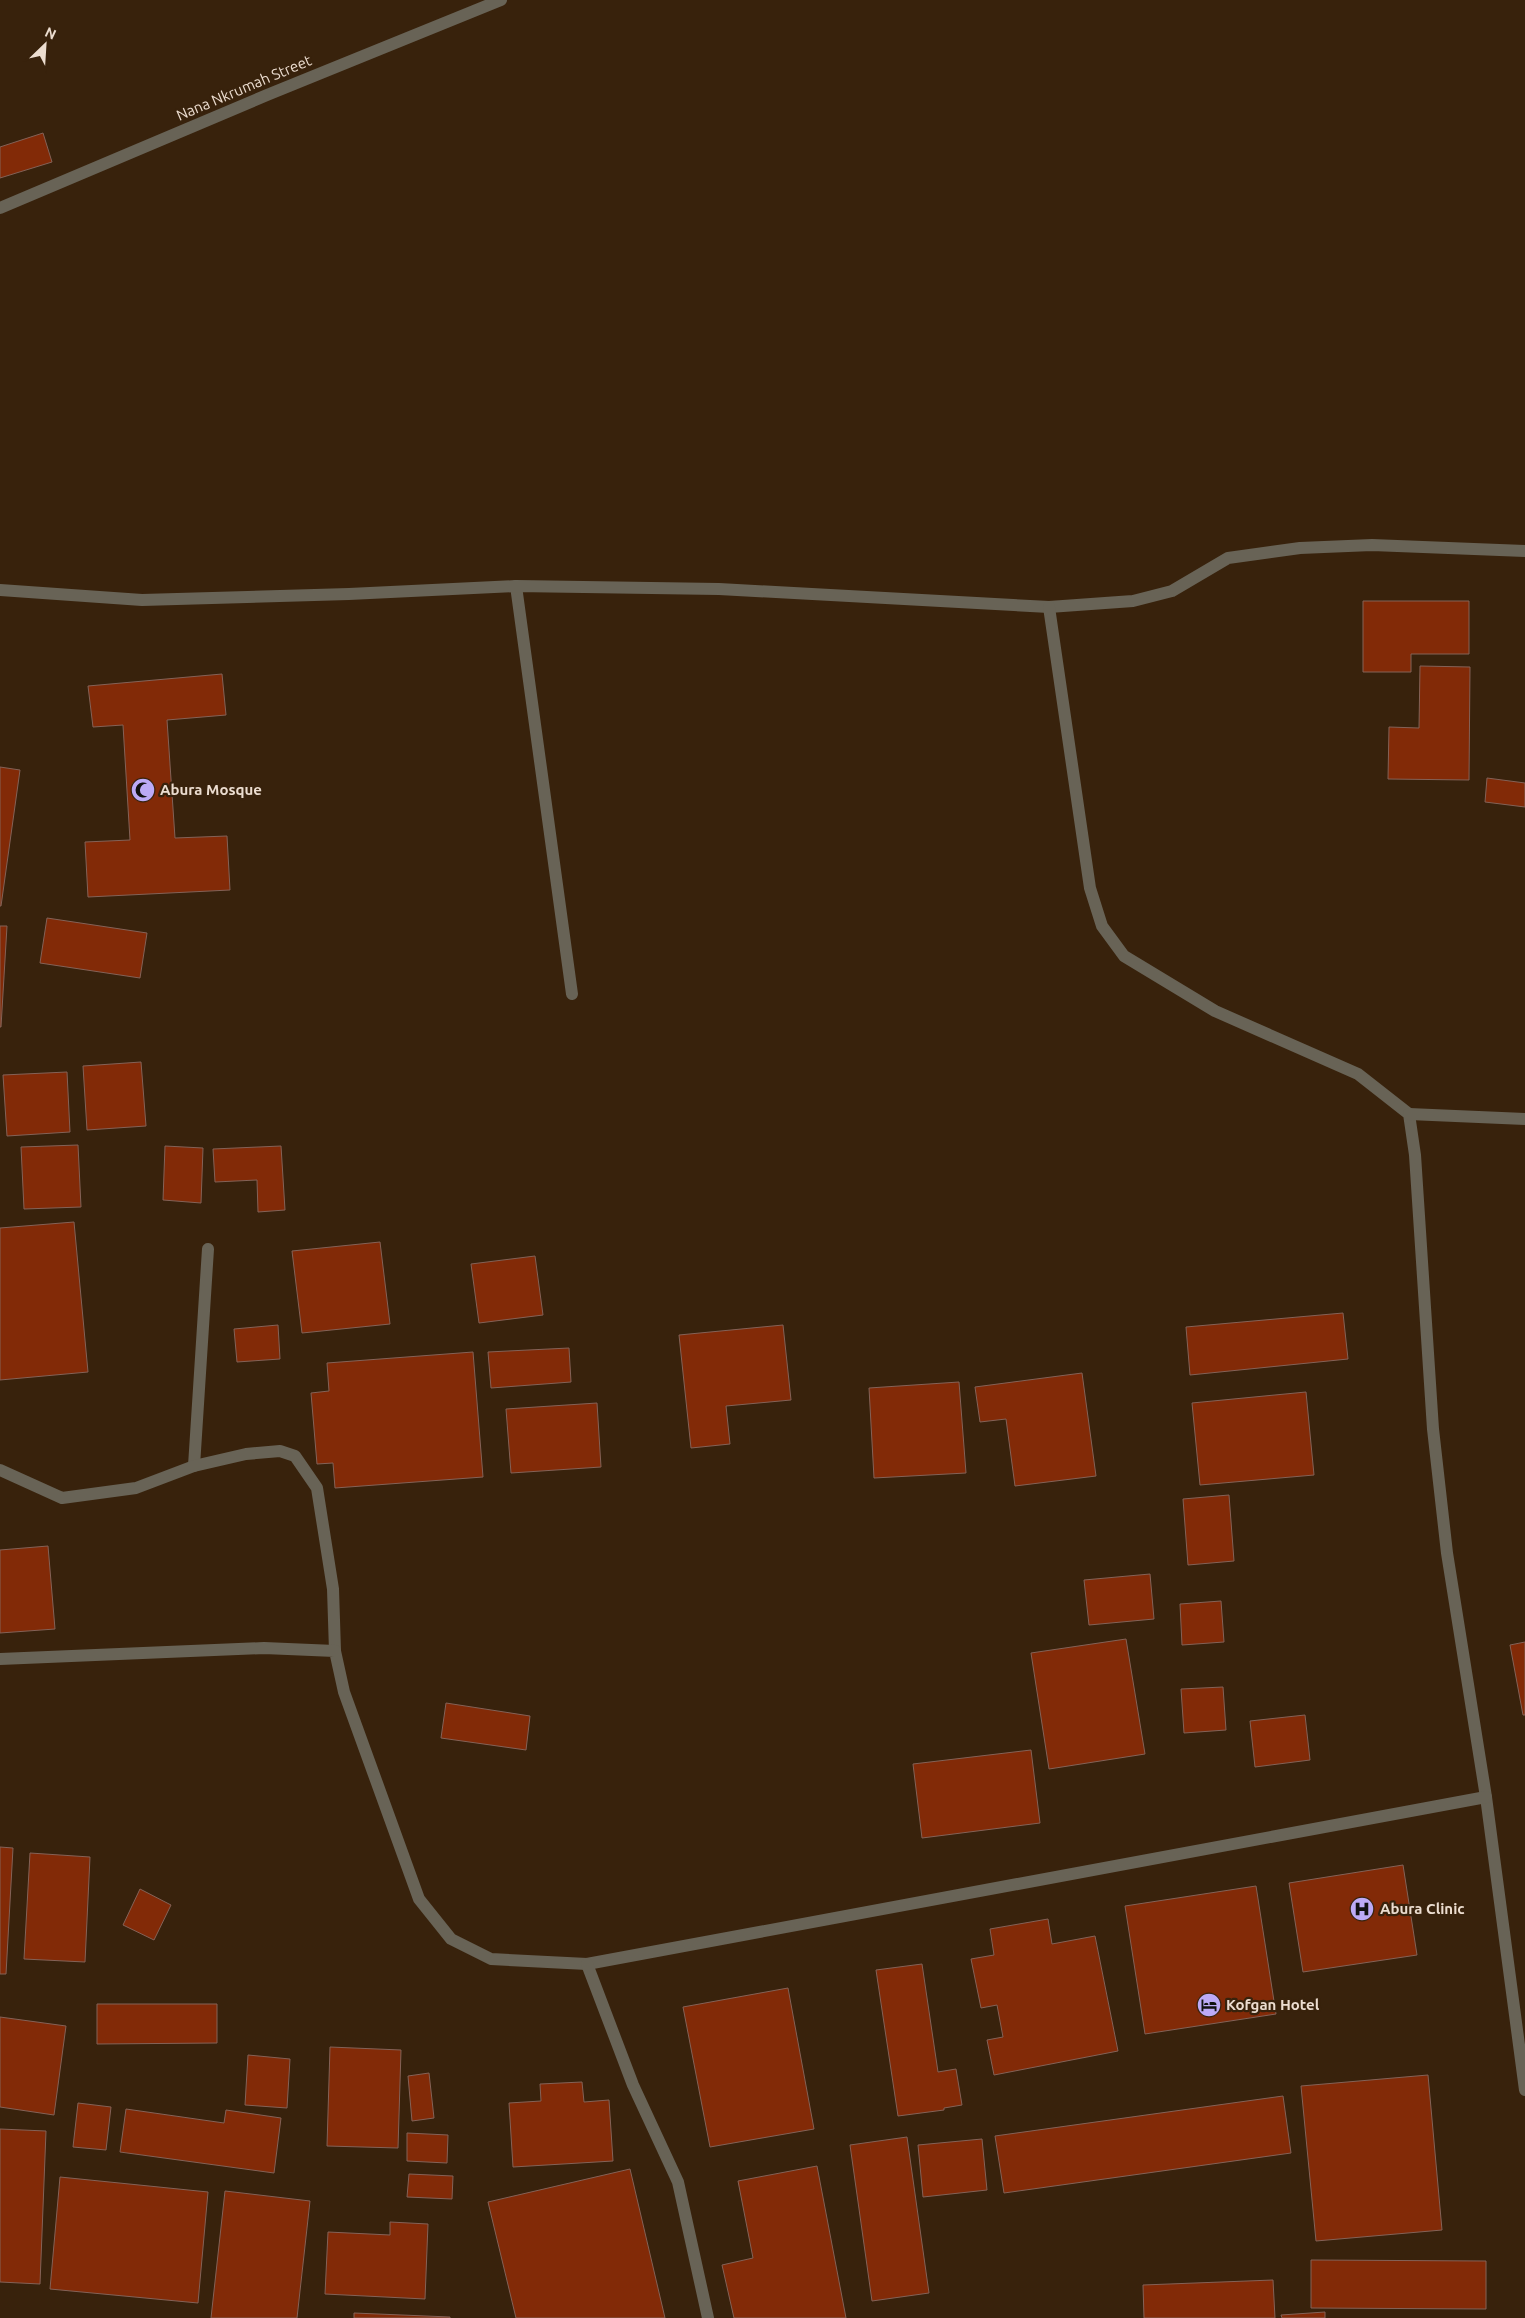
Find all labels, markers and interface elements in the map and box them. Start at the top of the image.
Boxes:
north arrow [20,20,70,70]
text: N [42,24,59,43]
street label: Nana Nkrumah Street [174,51,314,124]
mosque icon: Abura Mosque [130,777,156,803]
place label: Abura Mosque [160,781,262,798]
hospital icon: Abura Clinic [1349,1896,1375,1922]
place label: Abura Clinic [1380,1900,1465,1917]
hotel icon: Kofgan Hotel [1196,1992,1222,2018]
place label: Kofgan Hotel [1226,1996,1320,2013]

